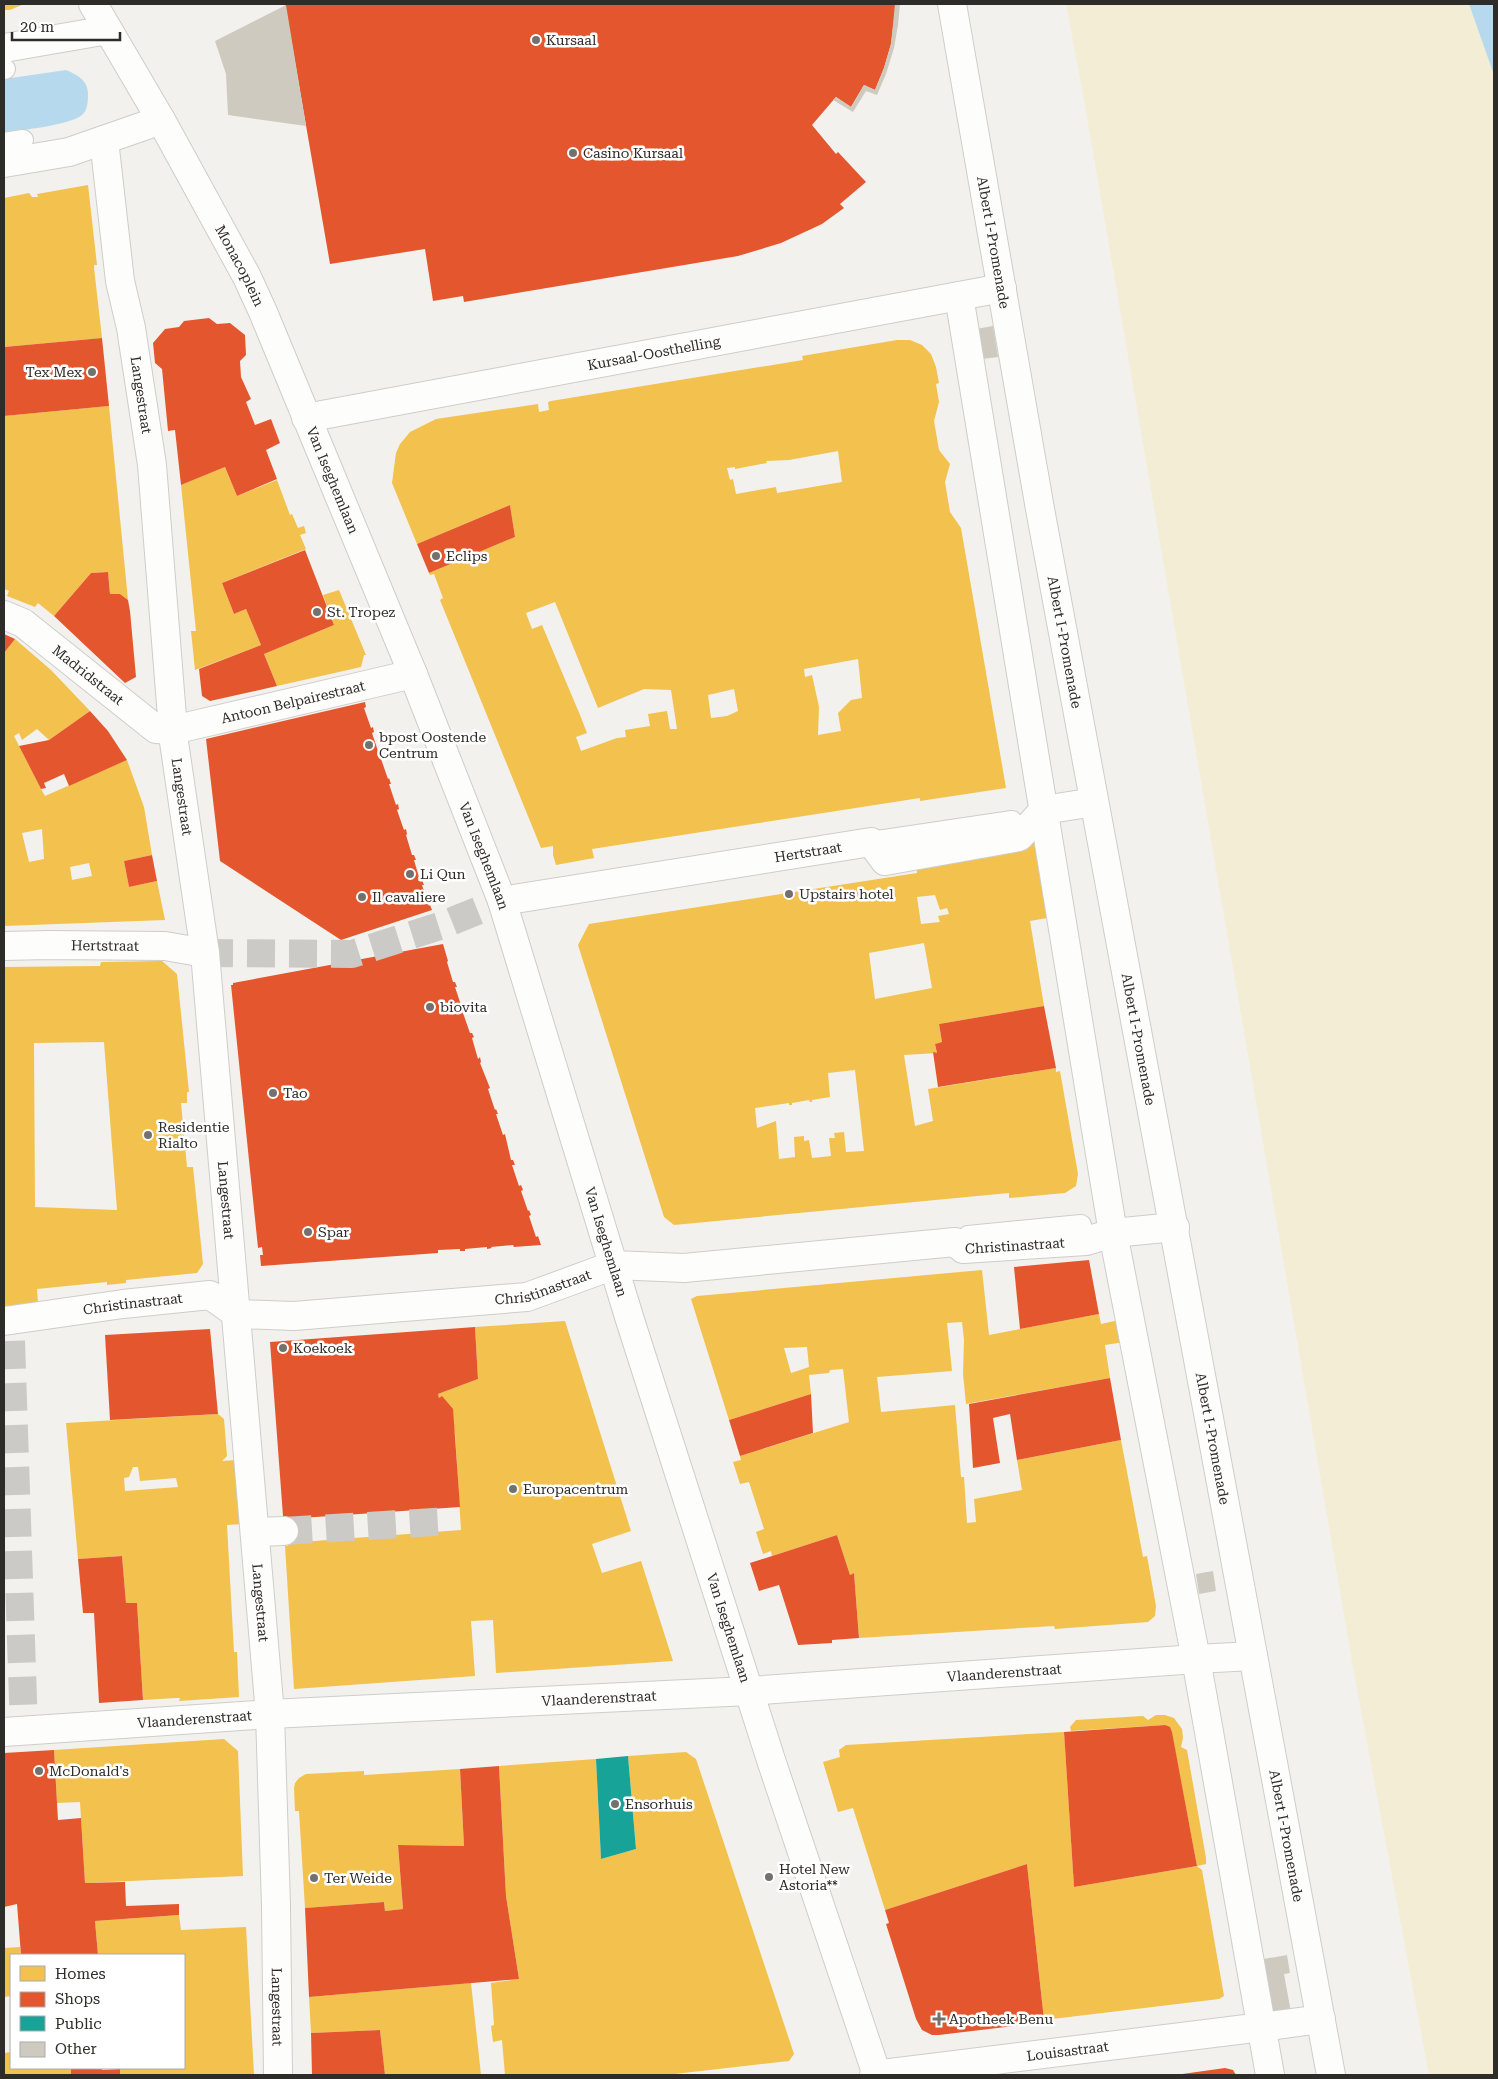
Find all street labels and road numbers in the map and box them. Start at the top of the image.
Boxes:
street label: Albert I-Promenade [974,175,1013,310]
street label: Monacoplein [212,222,267,309]
street label: Kursaal-Oosthelling [586,333,722,373]
street label: Langestraat [127,355,155,435]
street label: Van Iseghemlaan [303,424,362,536]
street label: Albert I-Promenade [1045,575,1085,710]
street label: Madridstraat [49,642,127,708]
street label: Antoon Belpairestraat [220,677,366,726]
street label: Langestraat [168,757,196,837]
street label: Van Iseghemlaan [456,800,512,911]
street label: Hertstraat [773,839,843,865]
street label: Hertstraat [71,937,139,954]
street label: Albert I-Promenade [1118,972,1159,1107]
street label: Langestraat [215,1160,237,1240]
street label: Van Iseghemlaan [582,1185,630,1299]
street label: Christinastraat [964,1234,1065,1257]
street label: Christinastraat [494,1266,593,1308]
street label: Christinastraat [82,1290,183,1318]
street label: Albert I-Promenade [1193,1371,1233,1506]
street label: Langestraat [249,1563,272,1642]
street label: Van Iseghemlaan [704,1571,754,1685]
street label: Vlaanderenstraat [946,1661,1062,1685]
street label: Vlaanderenstraat [541,1687,657,1709]
street label: Vlaanderenstraat [137,1707,252,1731]
street label: Albert I-Promenade [1266,1768,1307,1903]
street label: Langestraat [269,1968,286,2046]
street label: Louisastraat [1026,2038,1109,2064]

